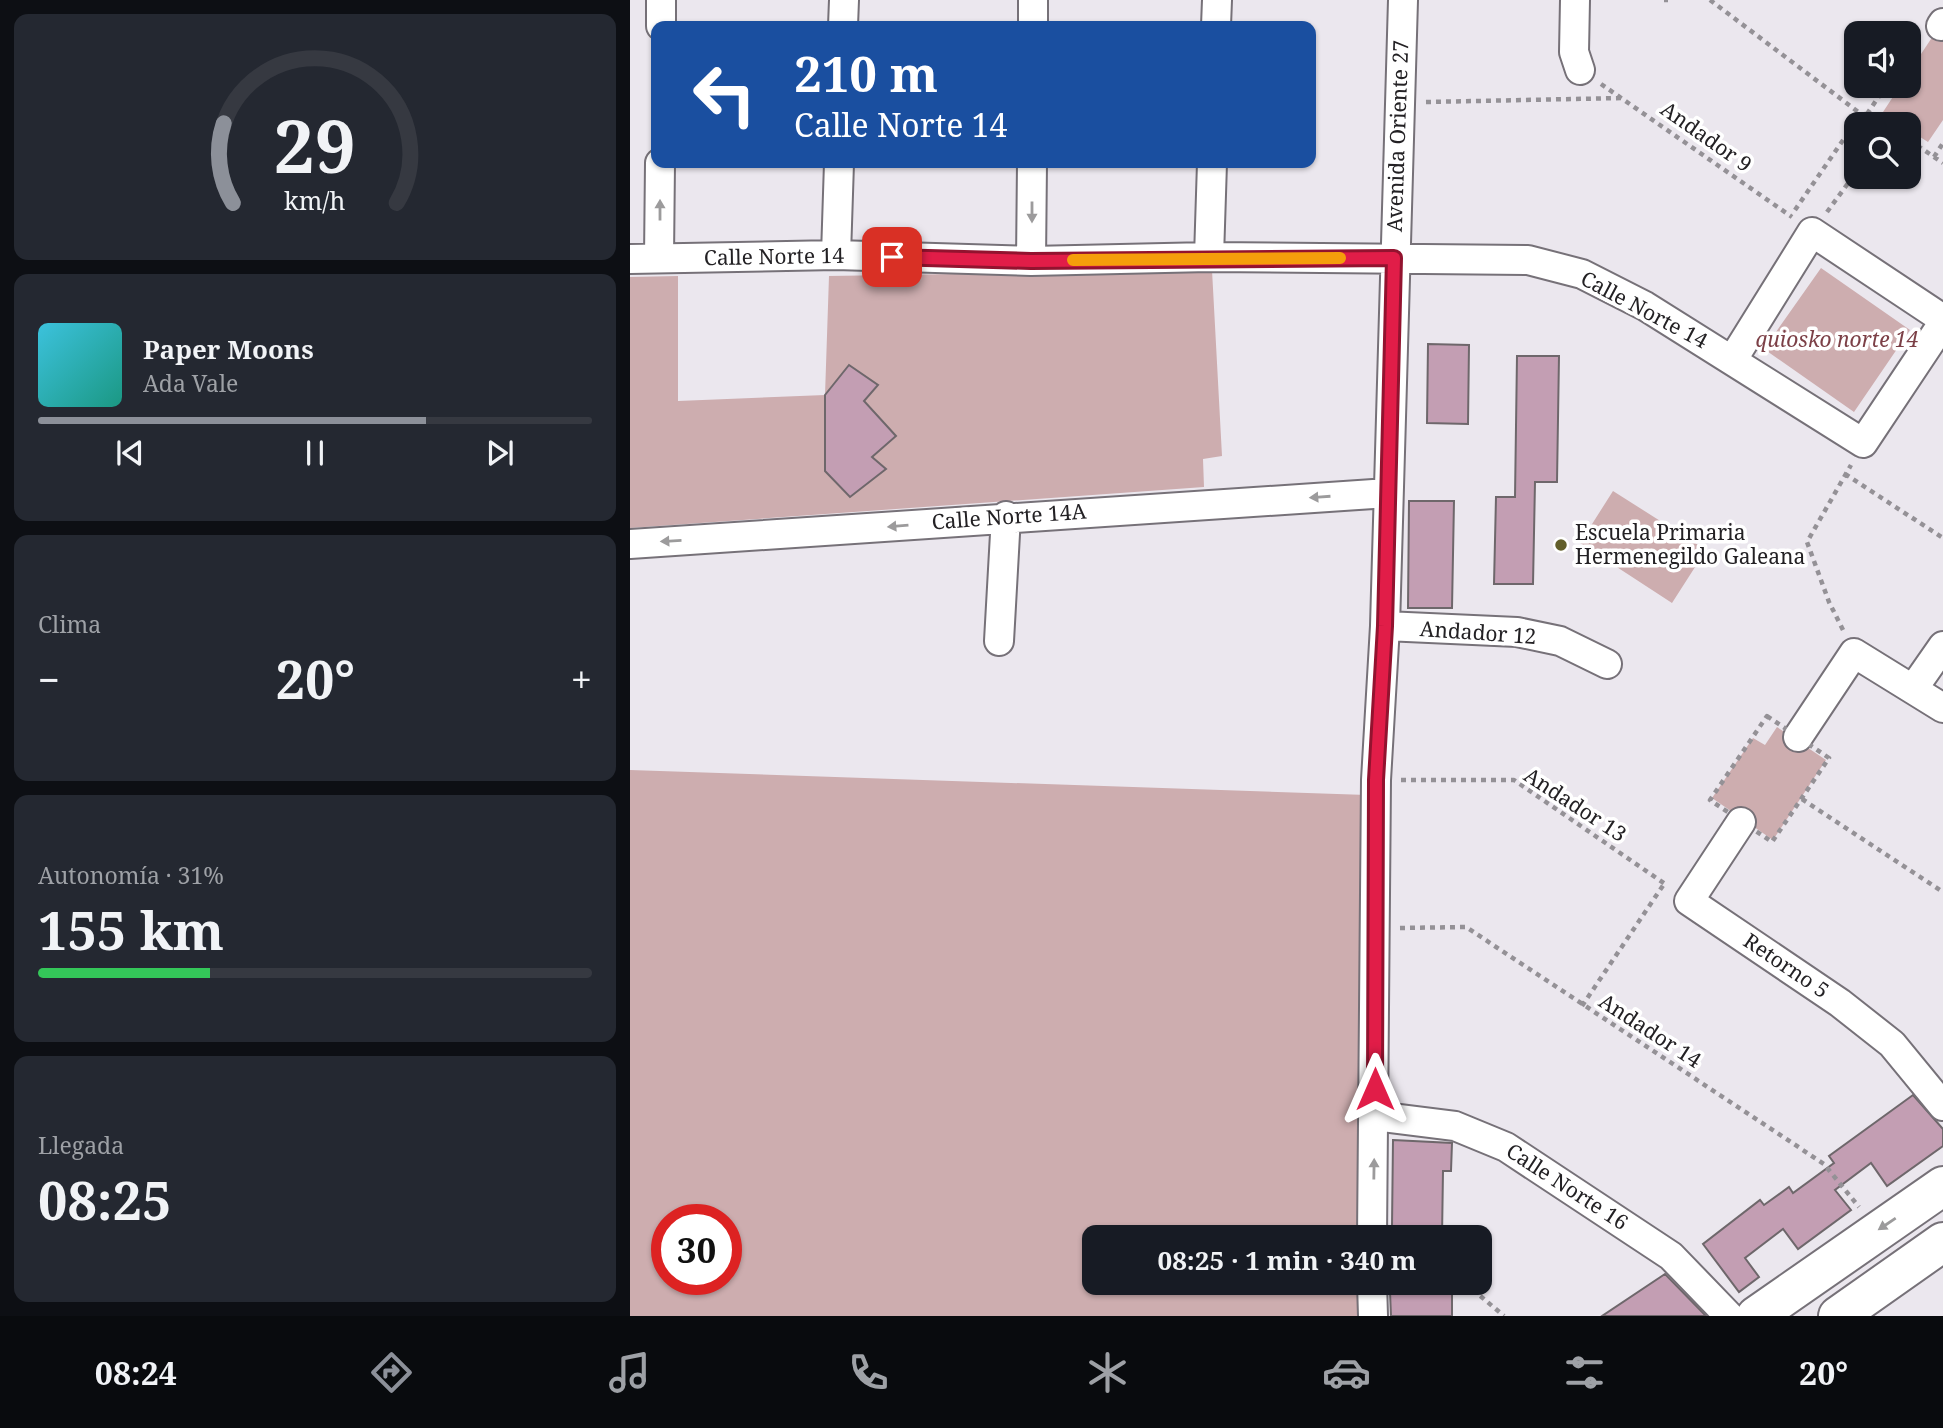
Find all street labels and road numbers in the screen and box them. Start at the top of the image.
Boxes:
street label: Avenida Oriente 27 [1380,40,1414,232]
street label: Andador 9 [1655,95,1758,178]
street label: Calle Norte 14 [704,241,844,271]
street label: Calle Norte 14 [1576,264,1713,354]
street label: Calle Norte 14A [931,497,1087,535]
street label: Andador 12 [1419,614,1537,650]
street label: Andador 13 [1519,761,1632,848]
street label: Retorno 5 [1738,926,1835,1004]
street label: Andador 14 [1594,987,1707,1074]
street label: Calle Norte 16 [1501,1136,1634,1236]

